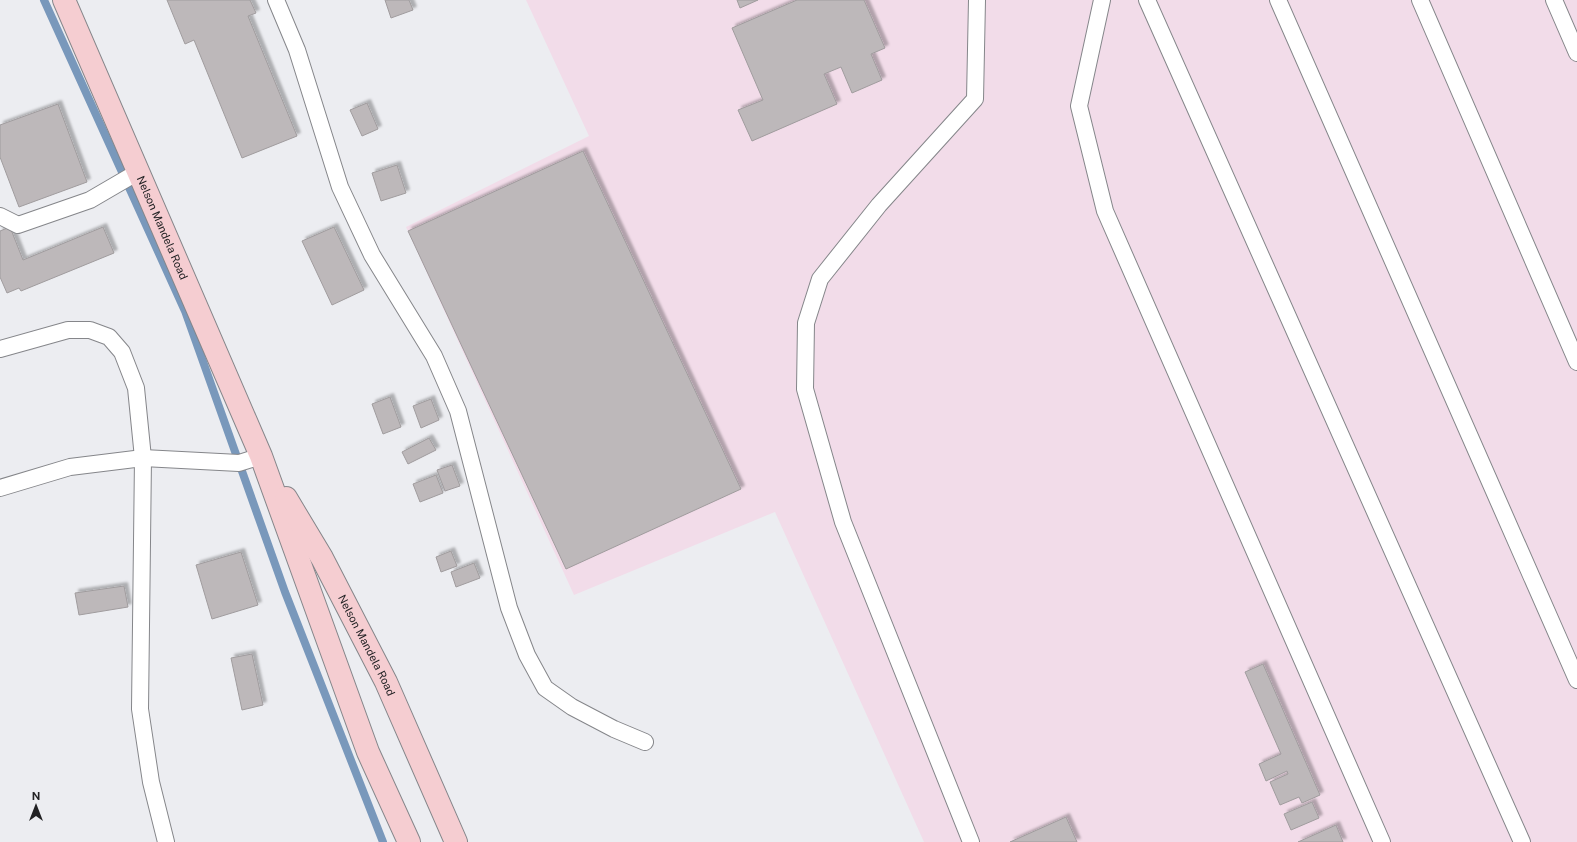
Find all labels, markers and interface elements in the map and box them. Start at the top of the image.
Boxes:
street label: Nelson Mandela Road [135,174,190,281]
street label: Nelson Mandela Road [336,593,397,697]
north arrow [16,786,56,826]
text: N [32,790,40,802]

